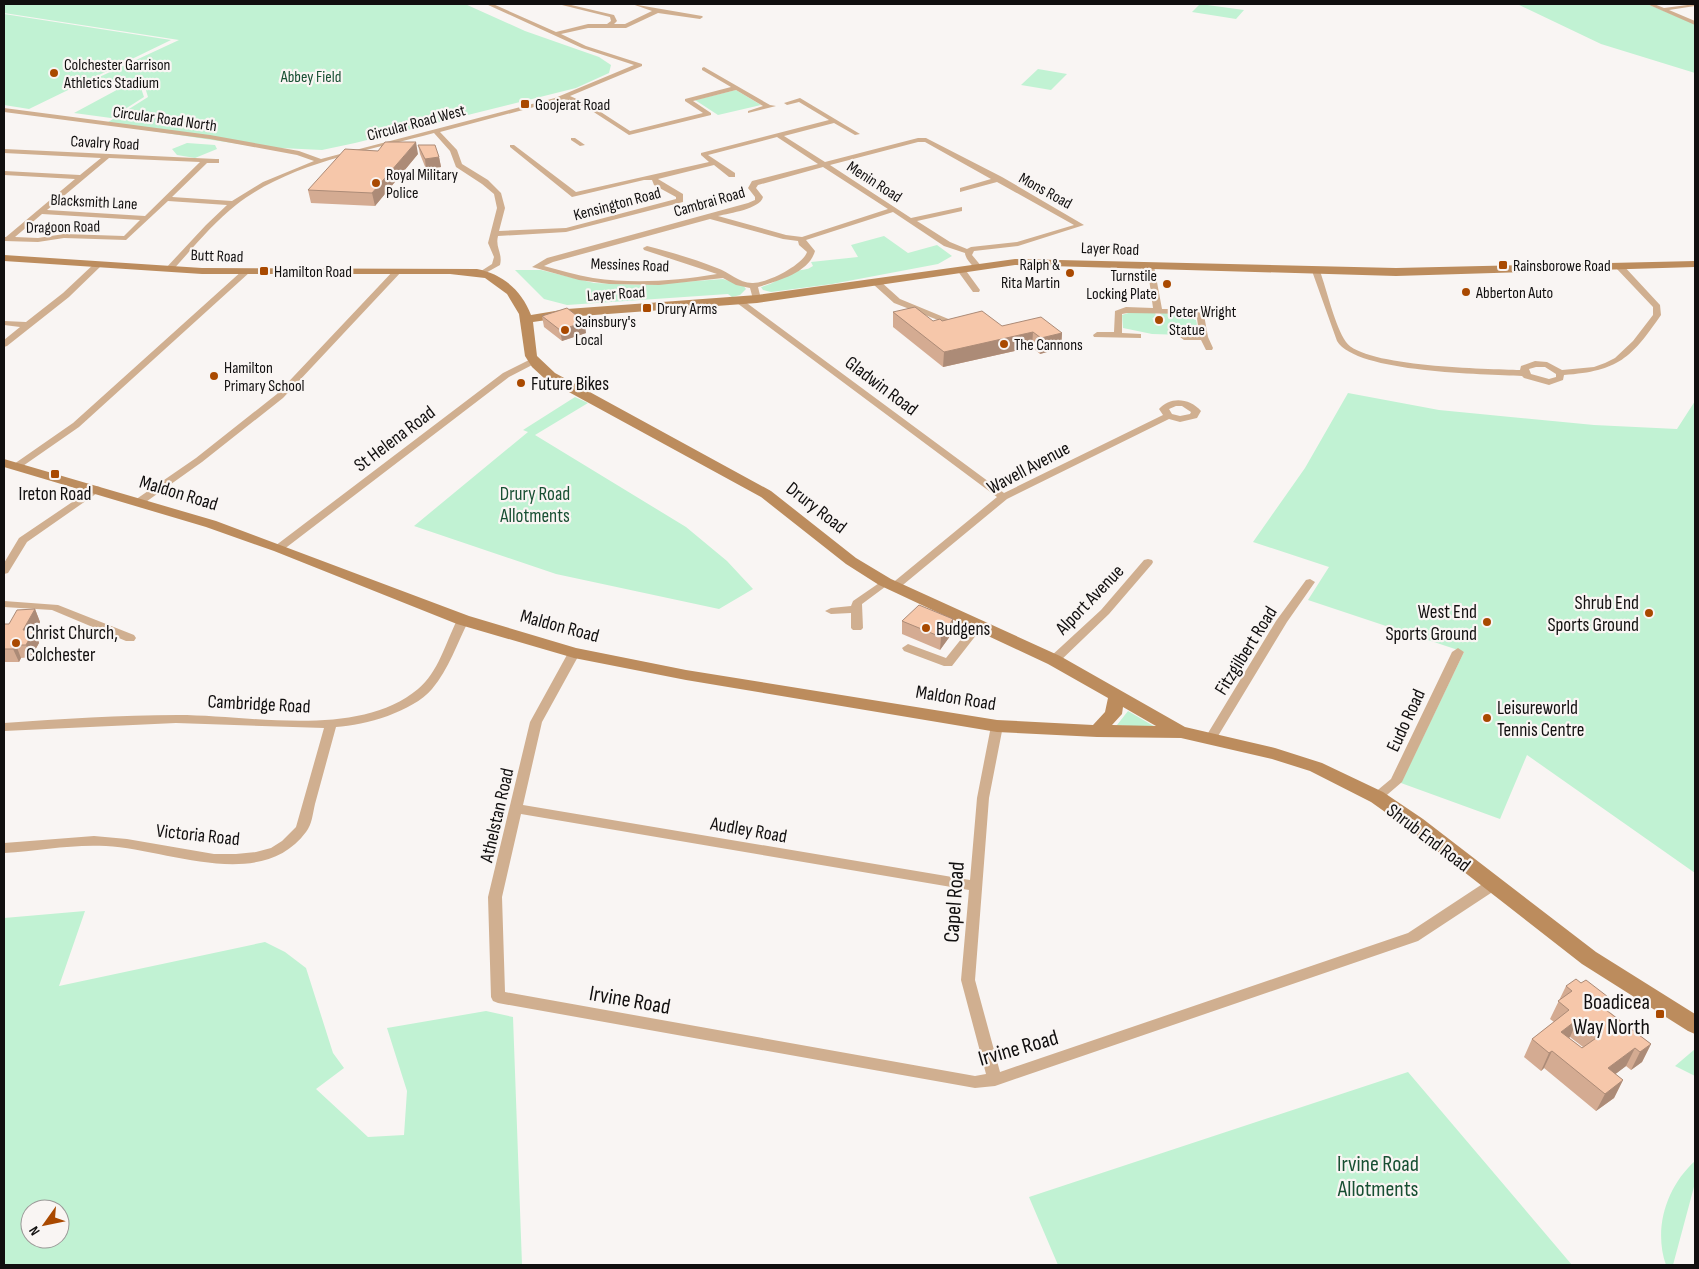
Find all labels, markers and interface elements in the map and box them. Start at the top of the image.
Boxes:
place label: Colchester Garrison Athletics Stadium [63,56,170,93]
marker: Colchester Garrison Athletics Stadium [48,67,60,79]
park label: Abbey Field [280,68,341,87]
place label: Goojerat Road [535,96,610,115]
marker: Goojerat Road [519,98,531,110]
street label: Circular Road West [365,101,468,146]
street label: Circular Road North [112,103,218,136]
street label: Cavalry Road [70,132,140,155]
street label: Menin Road [843,157,905,207]
place label: Royal Military Police [386,166,458,203]
street label: Mons Road [1015,169,1075,214]
marker: Royal Military Police [370,177,382,189]
street label: Cambrai Road [672,183,747,222]
street label: Kensington Road [572,184,663,225]
street label: Blacksmith Lane [50,191,138,214]
street label: Dragoon Road [26,217,100,238]
street label: Layer Road [1081,239,1139,260]
street label: Butt Road [190,246,244,267]
street label: Messines Road [590,255,669,276]
place label: Ralph & Rita Martin [1001,256,1060,293]
place label: Rainsborowe Road [1513,257,1611,276]
marker: Rainsborowe Road [1497,259,1509,271]
place label: Hamilton Road [274,263,352,282]
marker: Hamilton Road [258,265,270,277]
marker: Ralph & Rita Martin [1064,267,1076,279]
place label: Turnstile Locking Plate [1086,267,1157,304]
marker: Turnstile Locking Plate [1161,278,1173,290]
street label: Layer Road [586,283,646,306]
place label: Abberton Auto [1475,284,1553,303]
marker: Abberton Auto [1460,286,1472,298]
place label: Drury Arms [657,300,718,319]
marker: Drury Arms [641,302,653,314]
place label: Peter Wright Statue [1169,303,1237,340]
place label: Sainsbury's Local [575,313,636,350]
marker: Peter Wright Statue [1153,314,1165,326]
marker: Sainsbury's Local [559,324,571,336]
place label: The Cannons [1014,336,1083,355]
marker: The Cannons [998,338,1010,350]
street label: Gladwin Road [840,351,922,421]
place label: Hamilton Primary School [224,359,305,396]
marker: Hamilton Primary School [208,370,220,382]
place label: Future Bikes [531,373,609,396]
marker: Future Bikes [515,377,527,389]
street label: St Helena Road [350,401,440,477]
street label: Wavell Avenue [983,437,1074,500]
marker: Ireton Road [49,468,61,480]
street label: Maldon Road [137,471,221,516]
street label: Drury Road [781,477,851,539]
place label: Ireton Road [19,483,91,506]
park label: Drury Road Allotments [499,483,570,528]
street label: Alport Avenue [1050,560,1129,641]
place label: Shrub End Sports Ground [1547,592,1639,637]
place label: West End Sports Ground [1385,601,1477,646]
street label: Fitzgilbert Road [1210,602,1283,699]
street label: Maldon Road [518,605,602,648]
marker: Shrub End Sports Ground [1643,607,1655,619]
marker: West End Sports Ground [1481,616,1493,628]
place label: Budgens [936,618,991,641]
place label: Christ Church, Colchester [26,622,118,667]
marker: Budgens [920,622,932,634]
marker: Christ Church, Colchester [10,637,22,649]
street label: Maldon Road [914,681,997,716]
street label: Eudo Road [1382,686,1431,756]
street label: Cambridge Road [207,690,311,719]
place label: Leisureworld Tennis Centre [1497,697,1584,742]
marker: Leisureworld Tennis Centre [1481,712,1493,724]
street label: Athelstan Road [475,766,519,866]
street label: Shrub End Road [1382,799,1475,877]
street label: Audley Road [708,812,789,848]
street label: Victoria Road [155,820,241,851]
street label: Capel Road [938,861,971,943]
street label: Irvine Road [587,980,672,1021]
place label: Boadicea Way North [1573,989,1650,1041]
marker: Boadicea Way North [1654,1008,1666,1020]
street label: Irvine Road [975,1024,1062,1073]
park label: Irvine Road Allotments [1337,1151,1419,1203]
north arrow [20,1199,70,1249]
text: N [25,1223,44,1239]

